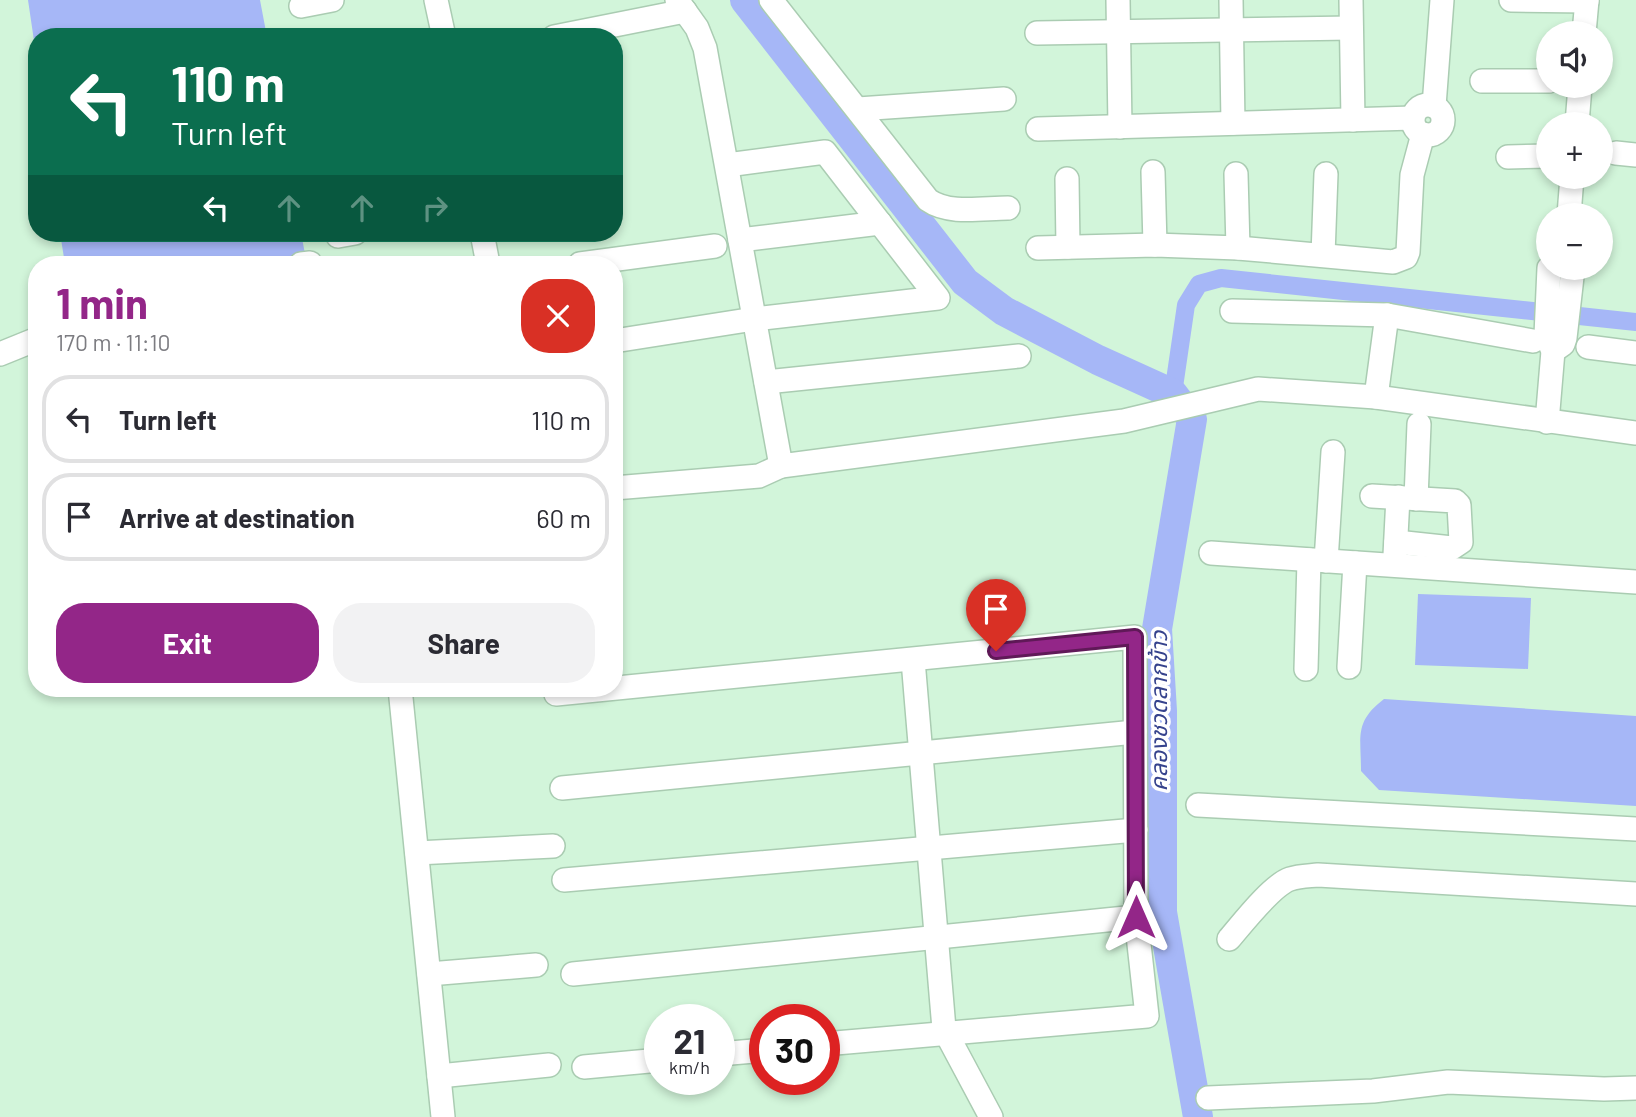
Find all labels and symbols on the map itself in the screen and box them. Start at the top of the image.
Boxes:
pin [966,579,1026,651]
water label: คลองชวดลากข้าว [1144,630,1172,791]
position arrow [1099,880,1173,954]
speed limit sign: 30 [749,1004,840,1095]

